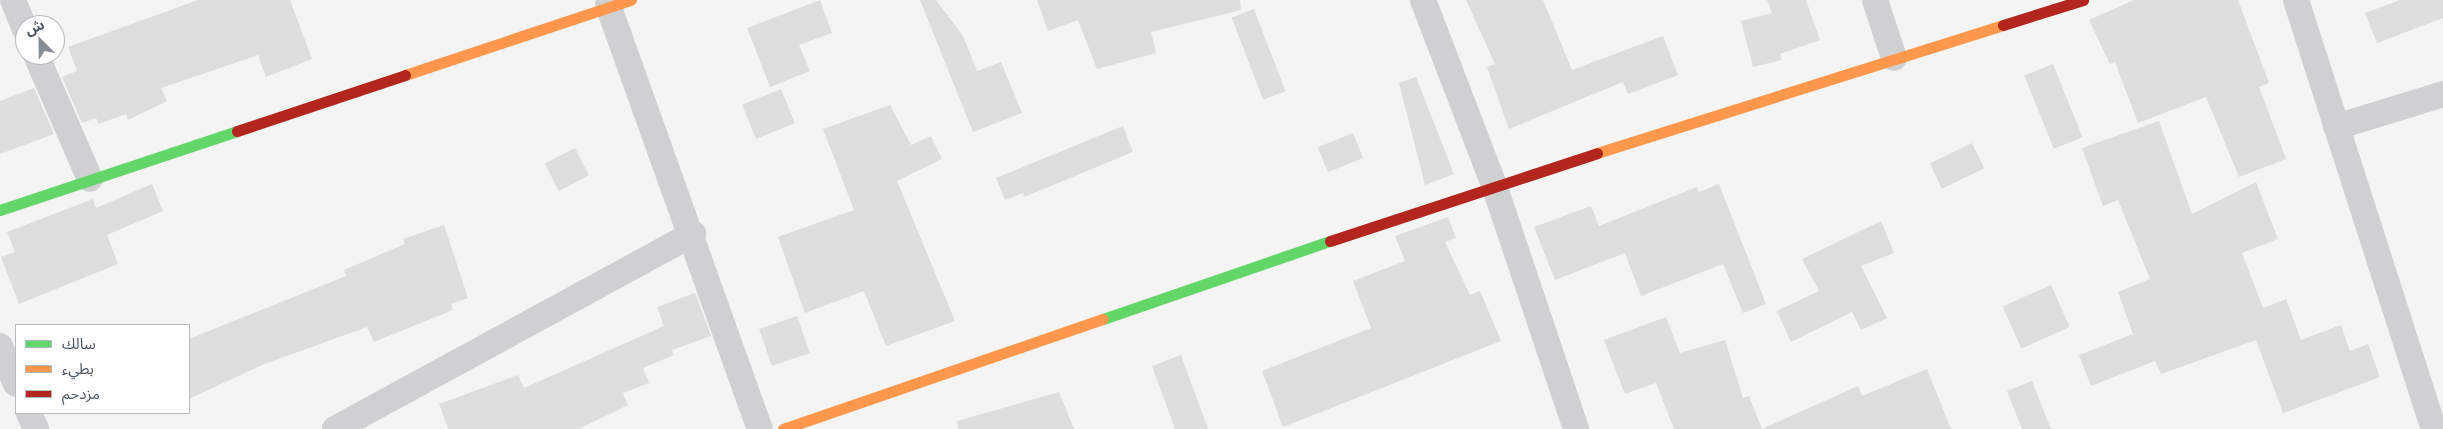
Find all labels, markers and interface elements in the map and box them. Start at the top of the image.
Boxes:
text: ش [21,13,47,40]
north arrow [15,15,65,65]
legend [15,324,190,414]
text: سالك [62,332,96,355]
text: بطيء [62,357,94,380]
text: مزدحم [62,382,100,405]

